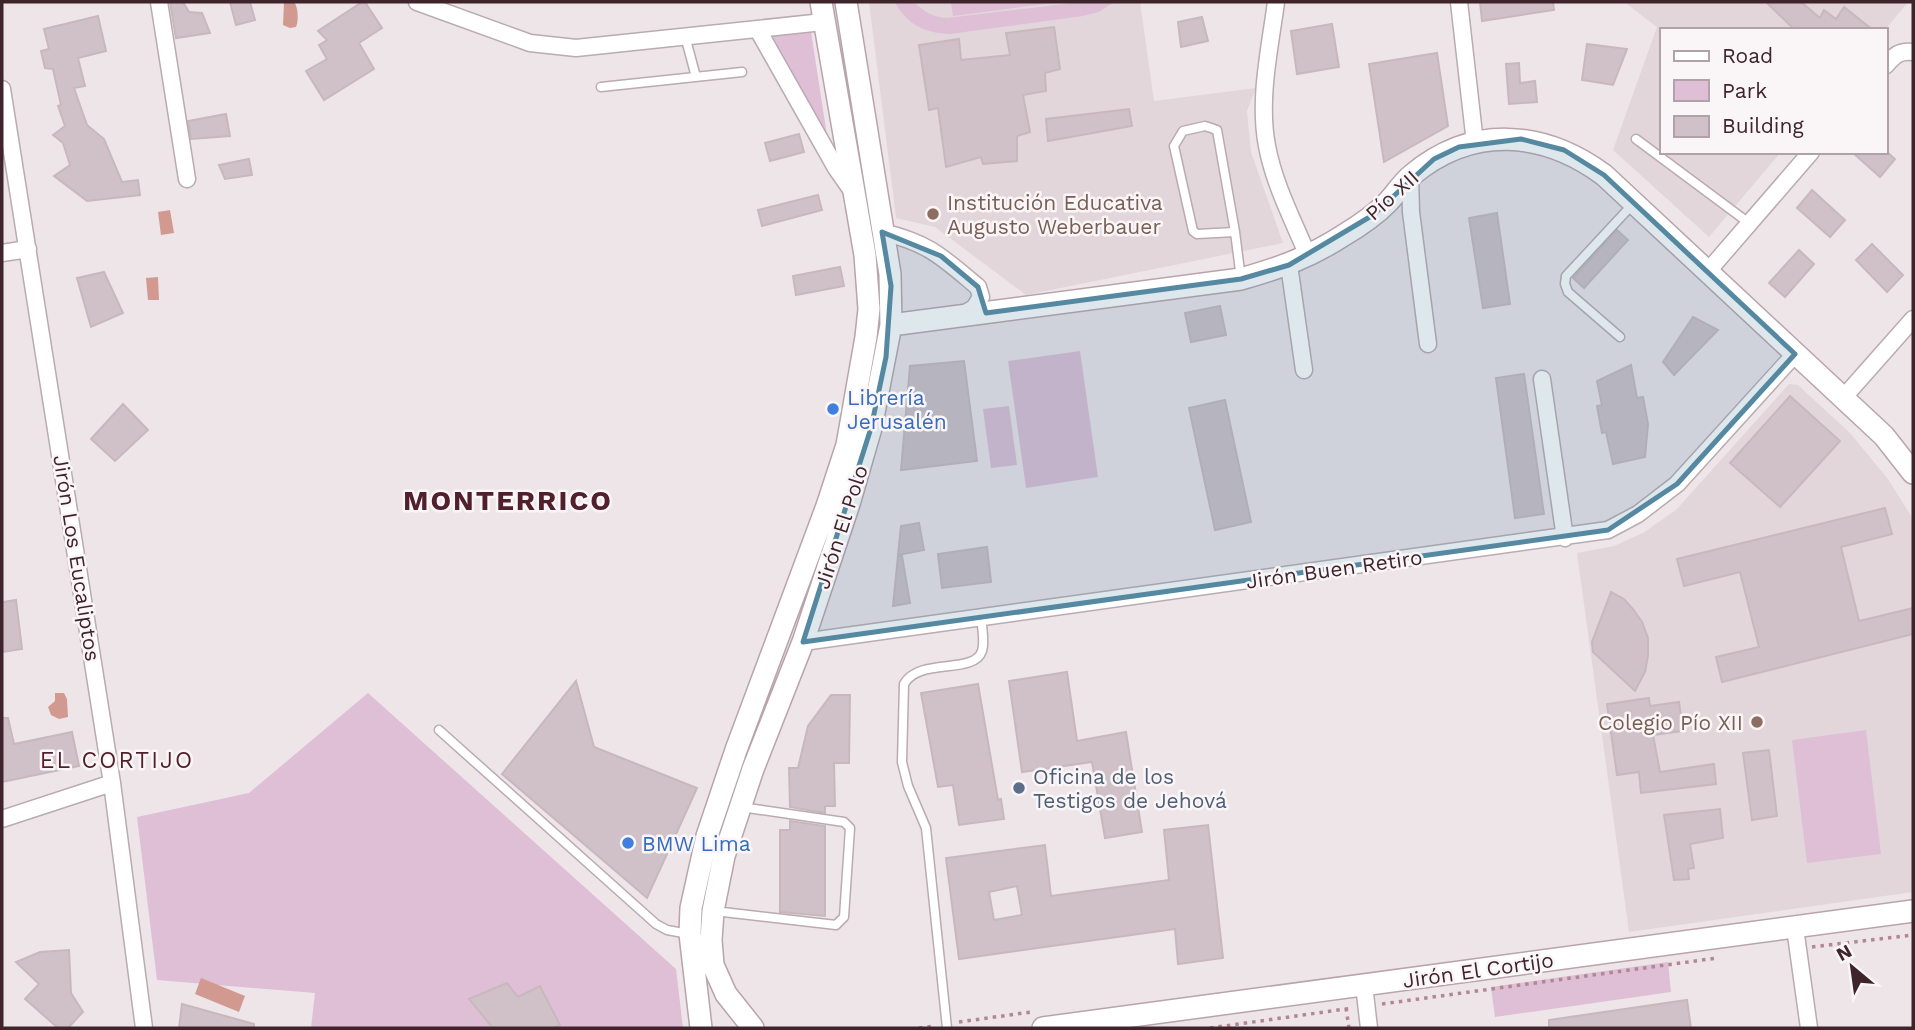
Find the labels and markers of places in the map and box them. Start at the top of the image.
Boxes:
place label: Institución Educativa Augusto Weberbauer [947,190,1163,239]
marker: Institución Educativa Augusto Weberbauer [925,206,941,222]
place label: Librería Jerusalén [847,385,947,434]
marker: Librería Jerusalén [825,401,841,417]
place label: Colegio Pío XII [1598,710,1743,735]
marker: Colegio Pío XII [1749,714,1765,730]
place label: Oficina de los Testigos de Jehová [1033,764,1227,813]
marker: Oficina de los Testigos de Jehová [1011,780,1027,796]
place label: BMW Lima [642,831,751,856]
marker: BMW Lima [620,835,636,851]

